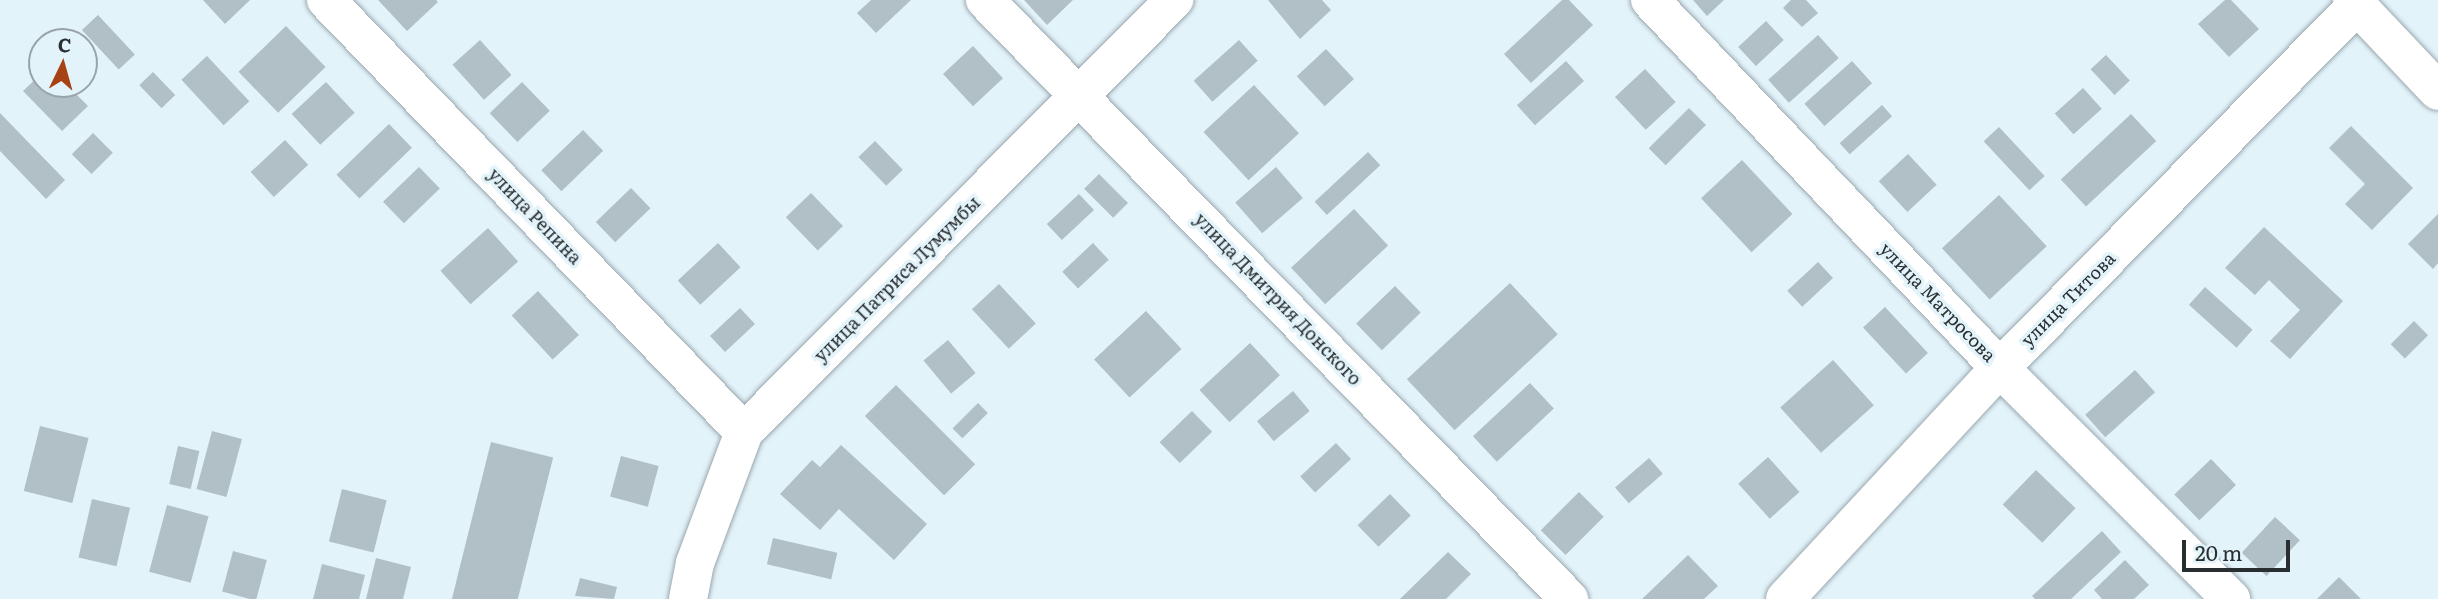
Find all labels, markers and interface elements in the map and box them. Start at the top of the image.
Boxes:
north arrow [28,28,98,98]
text: С [57,30,73,59]
street label: улица Репина [484,163,586,269]
street label: улица Патриса Лумумбы [810,192,984,366]
street label: улица Дмитрия Донского [1190,208,1366,390]
street label: улица Матросова [1876,238,2000,366]
street label: улица Титова [2016,247,2120,351]
scale bar [2186,526,2294,570]
text: 20 m [2195,536,2242,567]

